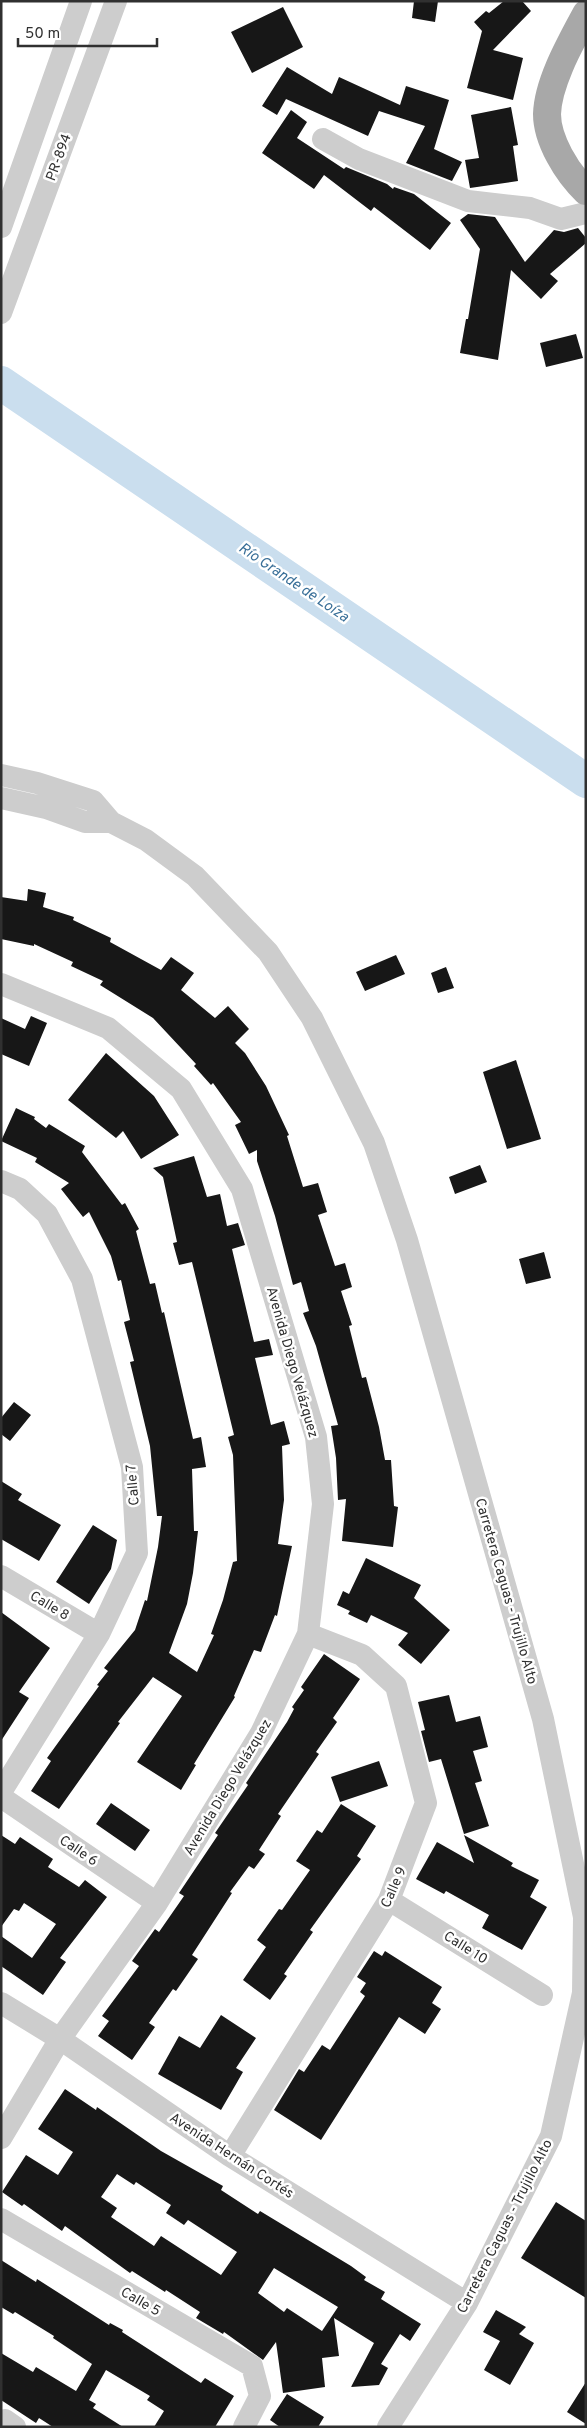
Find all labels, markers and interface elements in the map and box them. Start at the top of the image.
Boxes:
scale bar [18,15,156,47]
text: 50 m [25,25,60,44]
street label: PR-894 [43,132,76,183]
water label: Río Grande de Loíza [234,539,352,627]
street label: Avenida Diego Velázquez [262,1285,321,1440]
street label: Calle 7 [123,1464,144,1506]
street label: Carretera Caguas - Trujillo Alto [471,1496,540,1687]
street label: Calle 8 [26,1588,72,1625]
street label: Avenida Diego Velázquez [181,1716,276,1859]
street label: Calle 6 [56,1832,101,1870]
street label: Calle 9 [378,1865,411,1911]
street label: Calle 10 [440,1928,490,1968]
street label: Avenida Hernán Cortés [166,2110,296,2203]
street label: Carretera Caguas - Trujillo Alto [454,2137,557,2316]
street label: Calle 5 [117,2284,163,2320]

